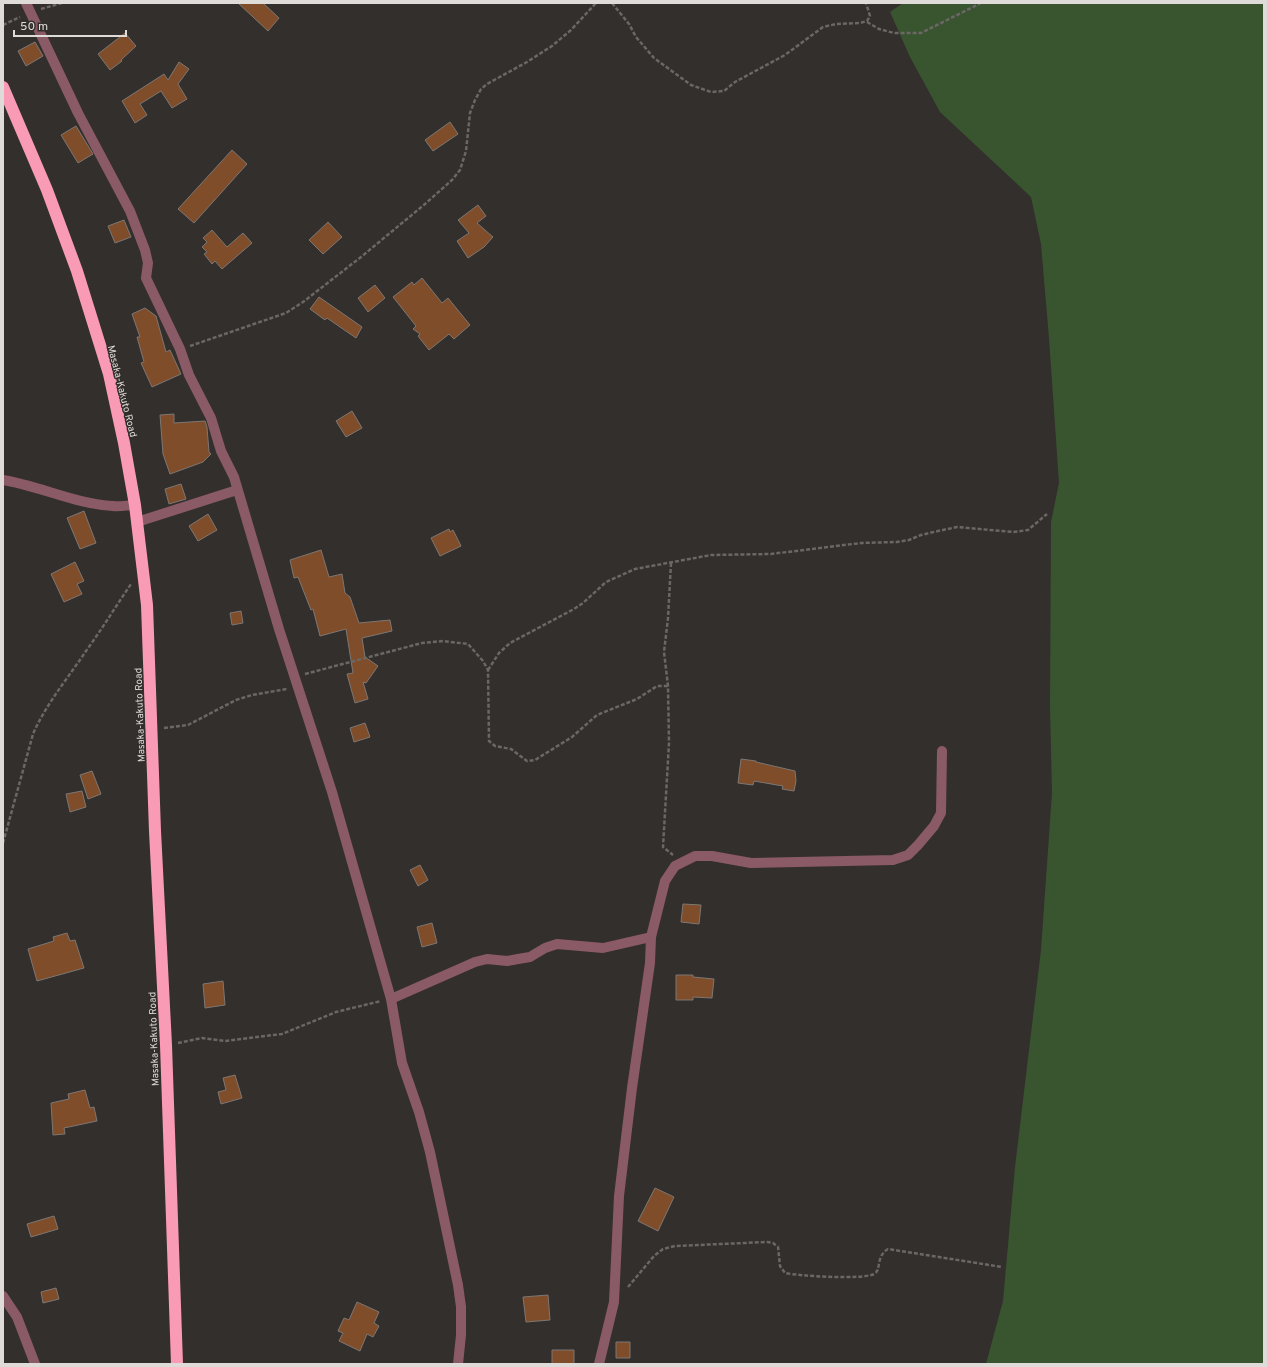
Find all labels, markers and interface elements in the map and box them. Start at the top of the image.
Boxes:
scale bar [14,12,126,38]
text: 50 m [20,19,48,35]
street label: Masaka-Kakuto Road [104,344,139,439]
street label: Masaka-Kakuto Road [132,668,149,762]
street label: Masaka-Kakuto Road [146,992,163,1086]

